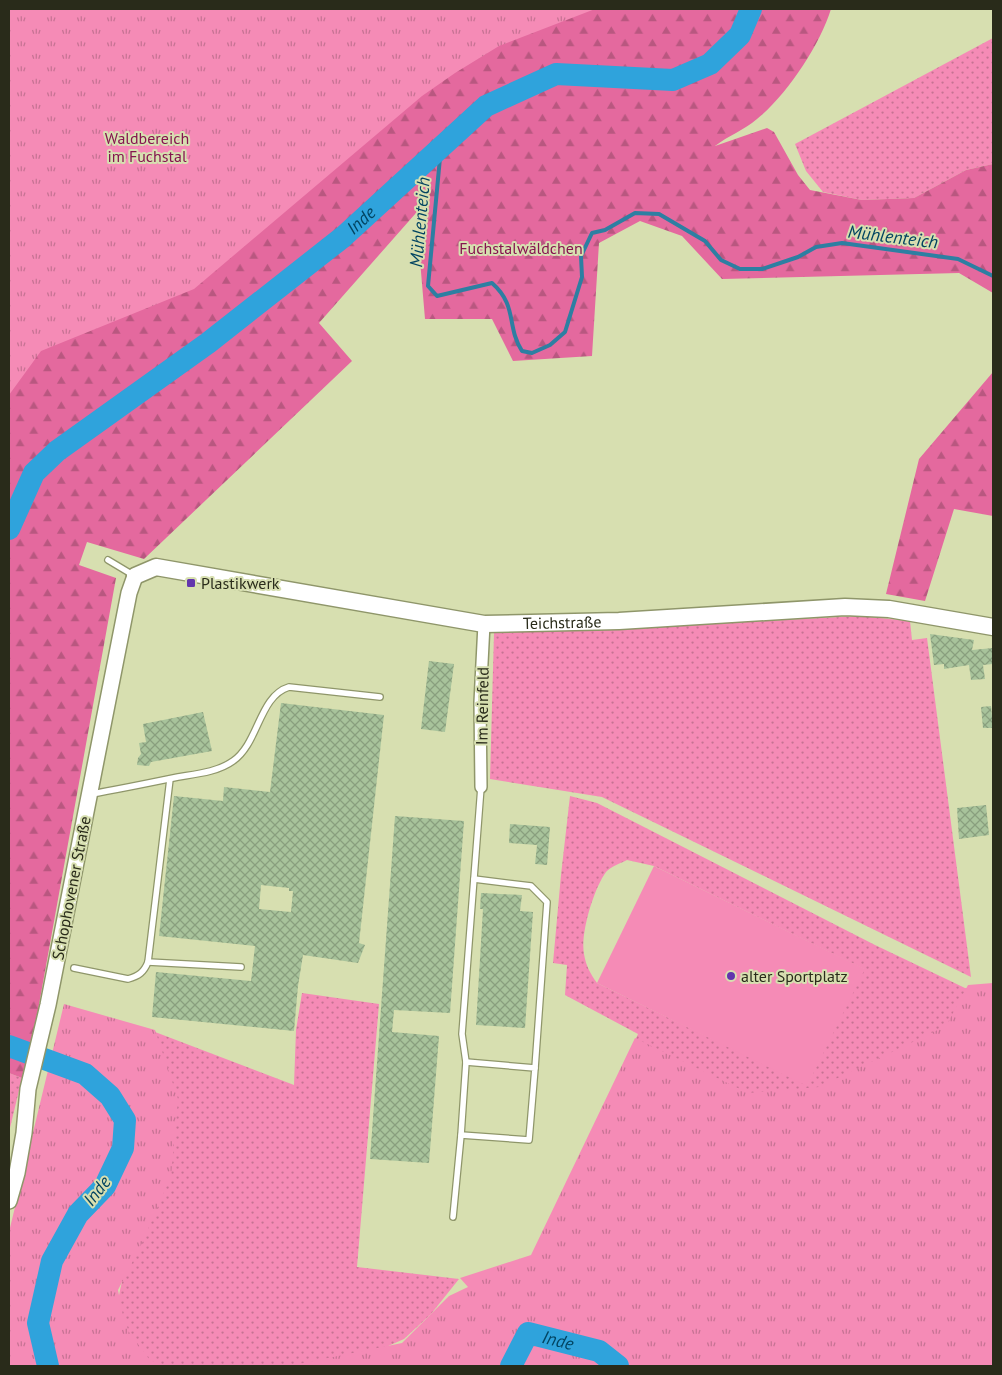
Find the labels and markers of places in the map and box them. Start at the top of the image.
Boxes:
place label: Plastikwerk [201,573,280,593]
marker: Plastikwerk [185,577,197,589]
place label: alter Sportplatz [741,966,848,986]
marker: alter Sportplatz [725,970,737,982]

